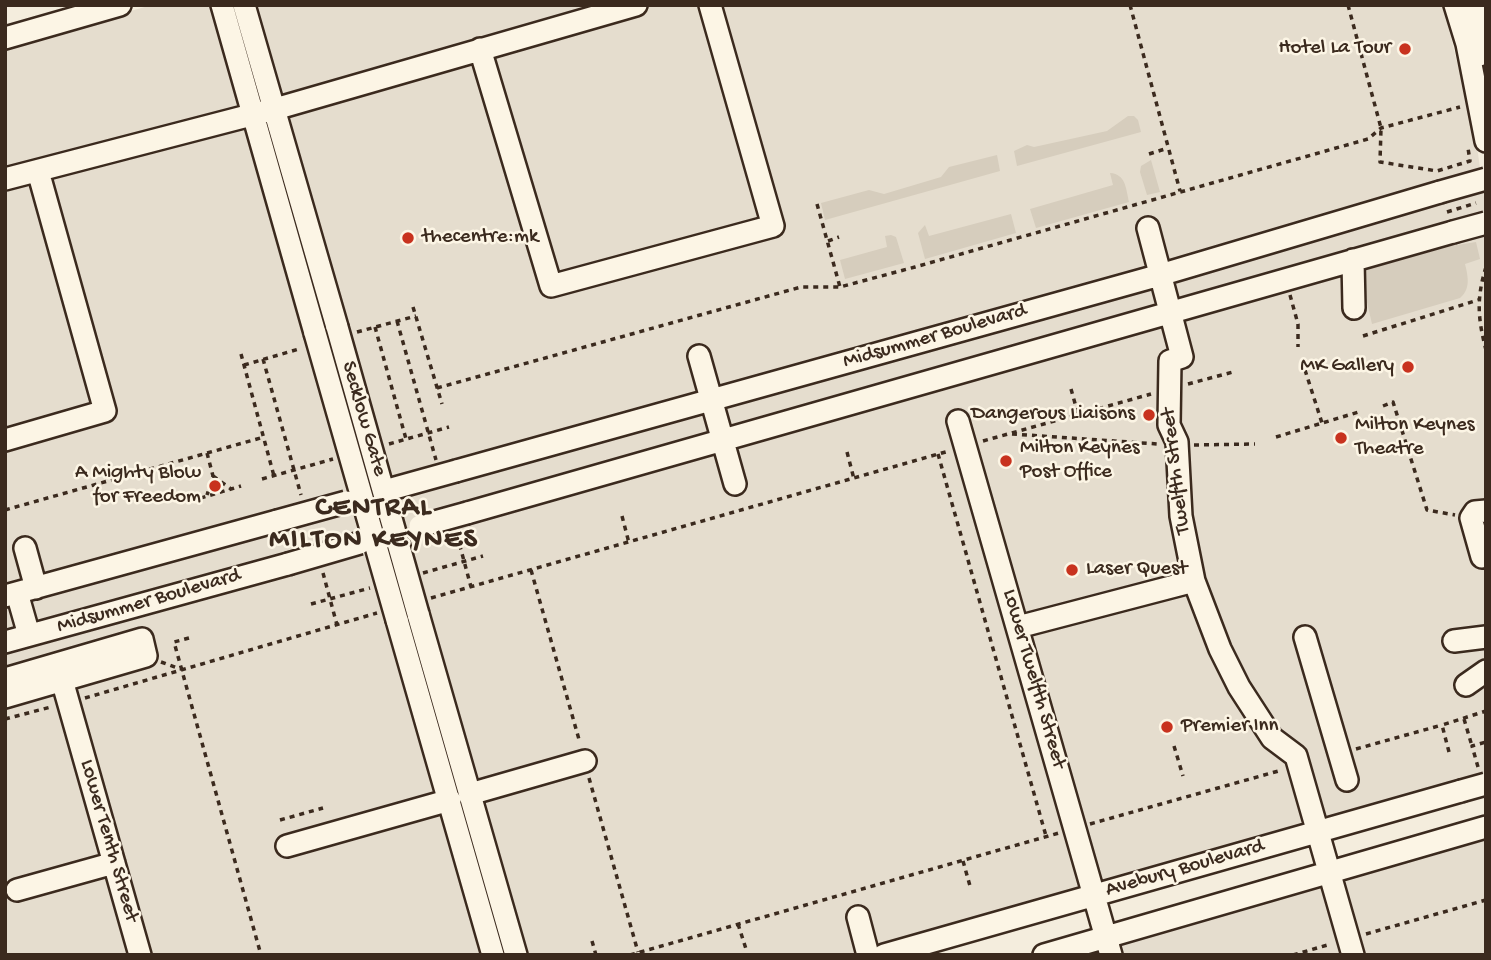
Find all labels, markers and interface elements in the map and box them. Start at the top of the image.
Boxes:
place label: Hotel La Tour [1279,36,1391,62]
marker: Hotel La Tour [1397,41,1413,57]
place label: thecentre:mk [422,225,538,251]
marker: thecentre:mk [400,230,416,246]
street label: Midsummer Boulevard [840,299,1030,375]
place label: MK Gallery [1300,354,1394,380]
street label: Secklow Gate [335,359,391,479]
marker: MK Gallery [1400,359,1416,375]
place label: Dangerous Liaisons [971,402,1135,428]
street label: Twelfth Street [1157,406,1197,536]
marker: Dangerous Liaisons [1141,407,1157,423]
place label: Milton Keynes Theatre [1355,413,1474,463]
marker: Milton Keynes Theatre [1333,430,1349,446]
place label: Milton Keynes Post Office [1020,436,1139,486]
marker: Milton Keynes Post Office [998,453,1014,469]
place label: A Mighty Blow for Freedom [75,461,201,511]
marker: A Mighty Blow for Freedom [207,478,223,494]
district label: CENTRAL MILTON KEYNES [271,493,477,559]
place label: Laser Quest [1086,557,1187,583]
marker: Laser Quest [1064,562,1080,578]
street label: Midsummer Boulevard [54,564,244,640]
street label: Lower Twelfth Street [995,587,1071,771]
place label: Premier Inn [1181,714,1279,740]
marker: Premier Inn [1159,719,1175,735]
street label: Lower Tenth Street [73,757,143,925]
street label: Avebury Boulevard [1103,834,1267,904]

